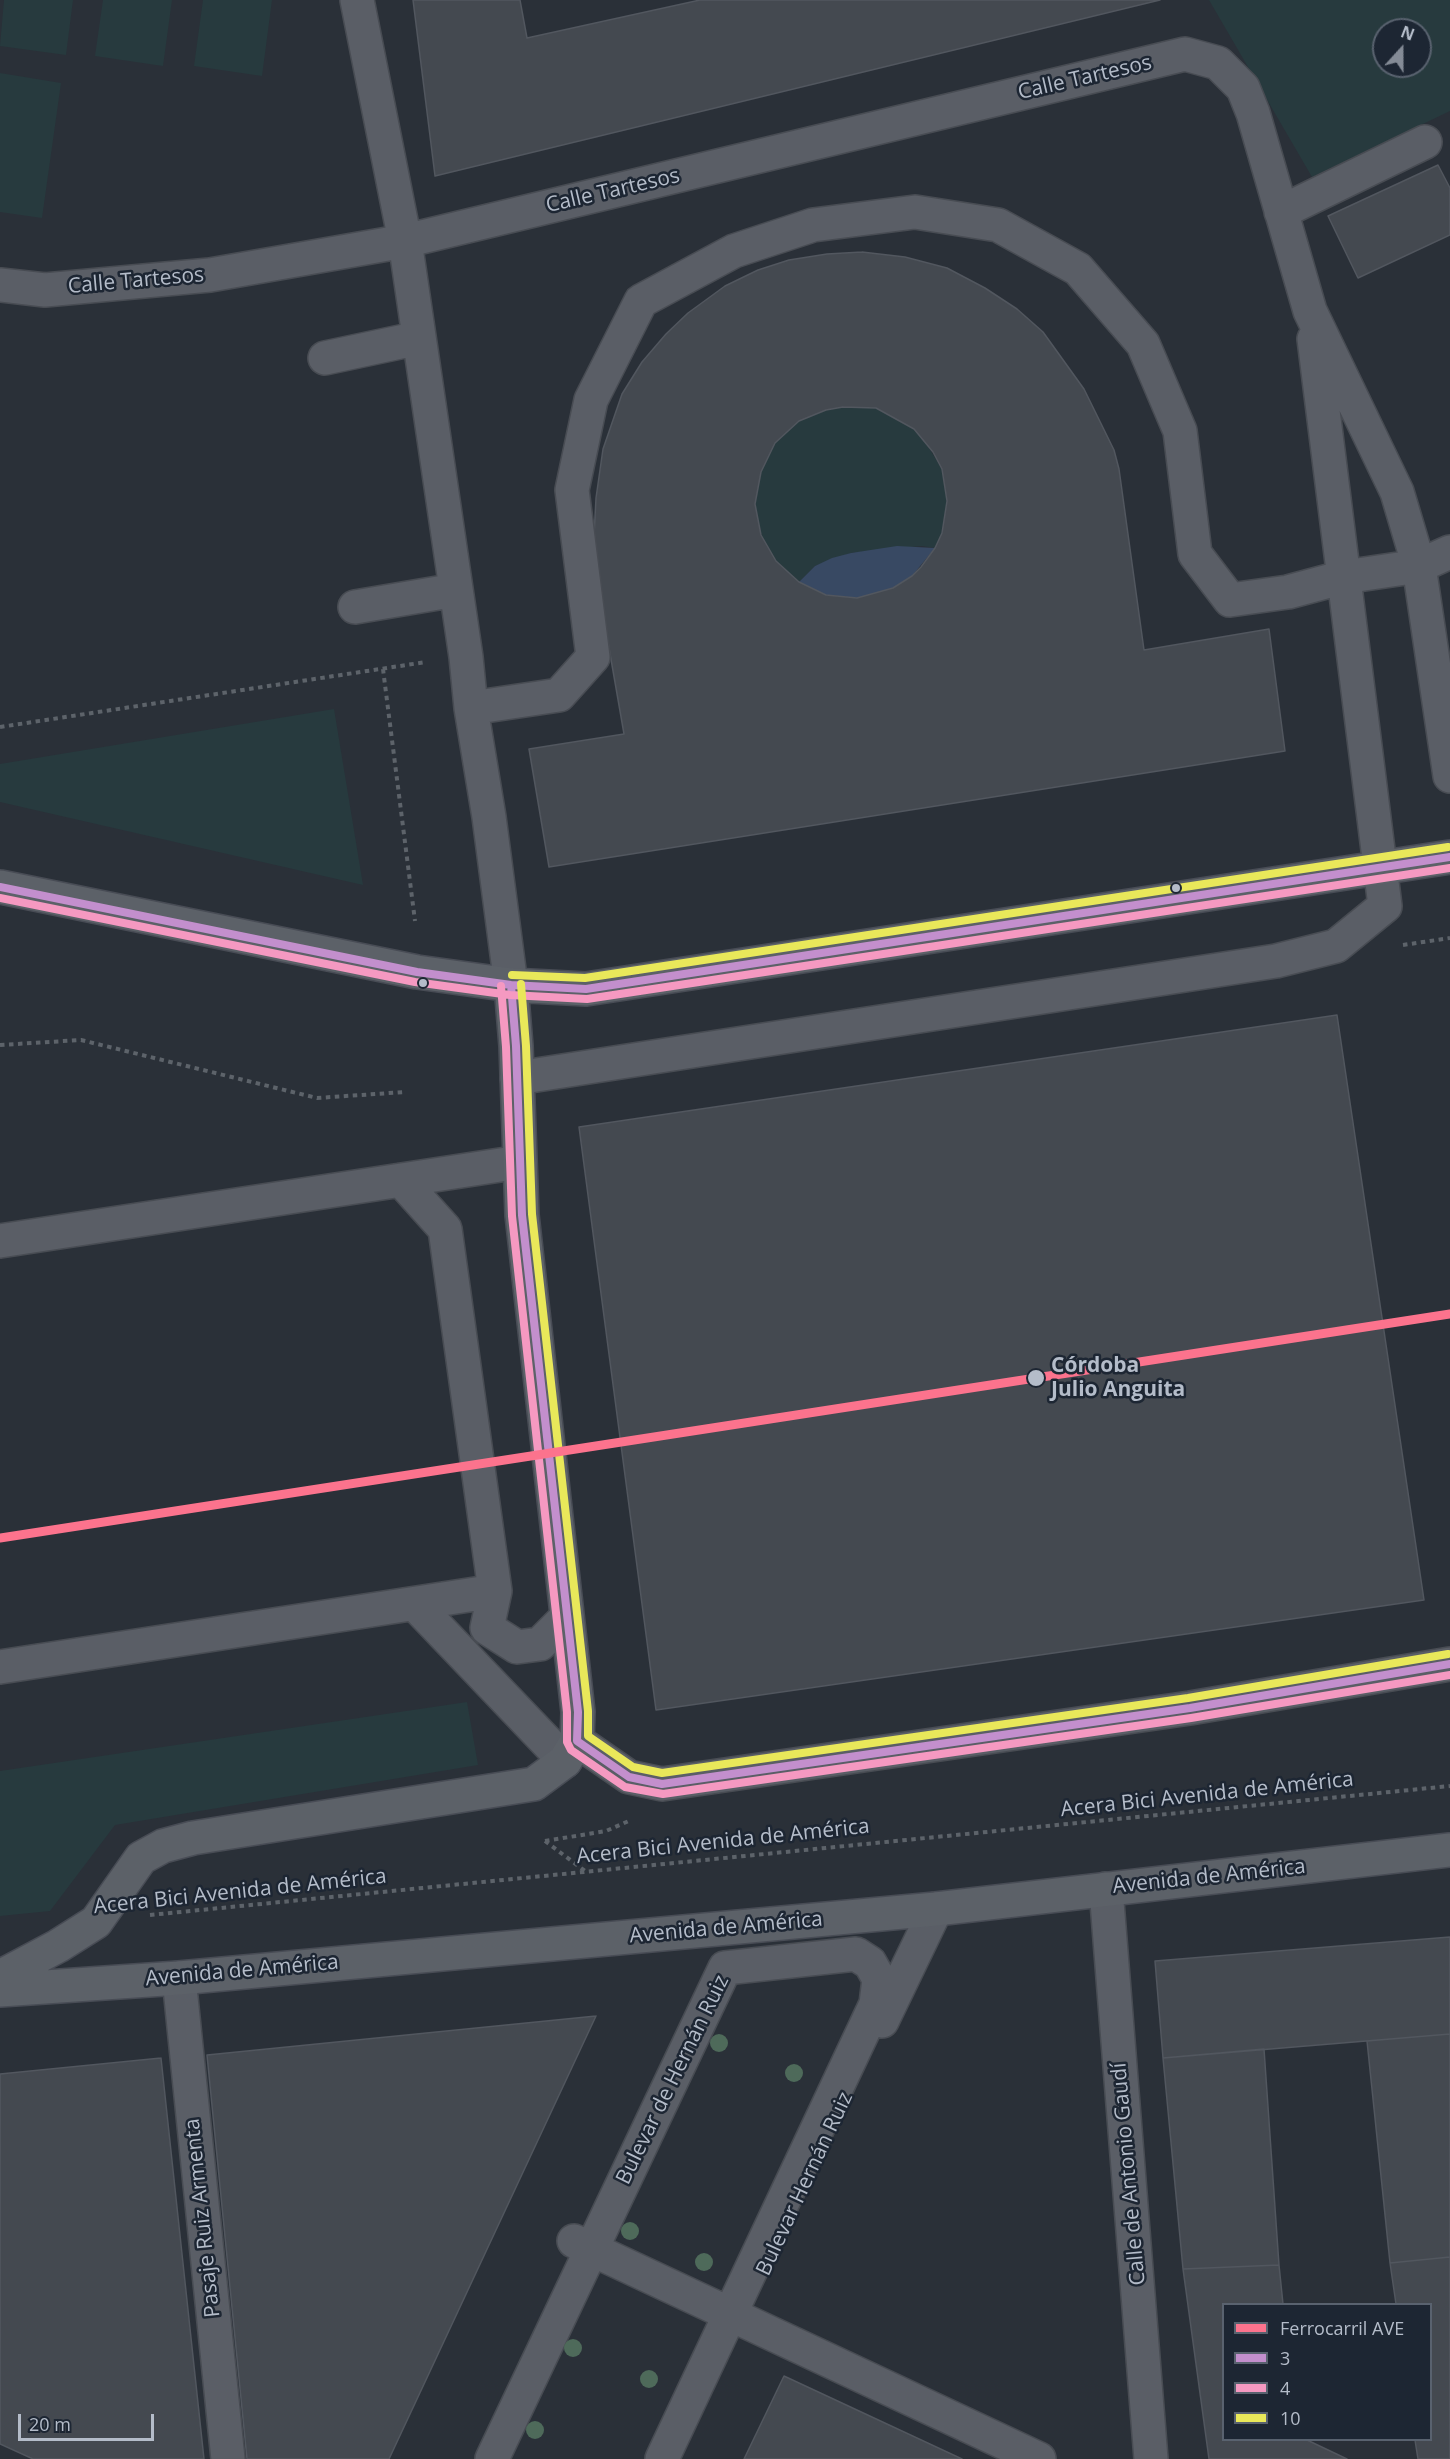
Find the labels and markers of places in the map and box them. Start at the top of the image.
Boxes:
unlabelled marker [1170,882,1182,894]
unlabelled marker [417,977,429,989]
place label: Córdoba Julio Anguita [1051,1353,1185,1403]
marker: Córdoba Julio Anguita [1026,1368,1046,1388]

